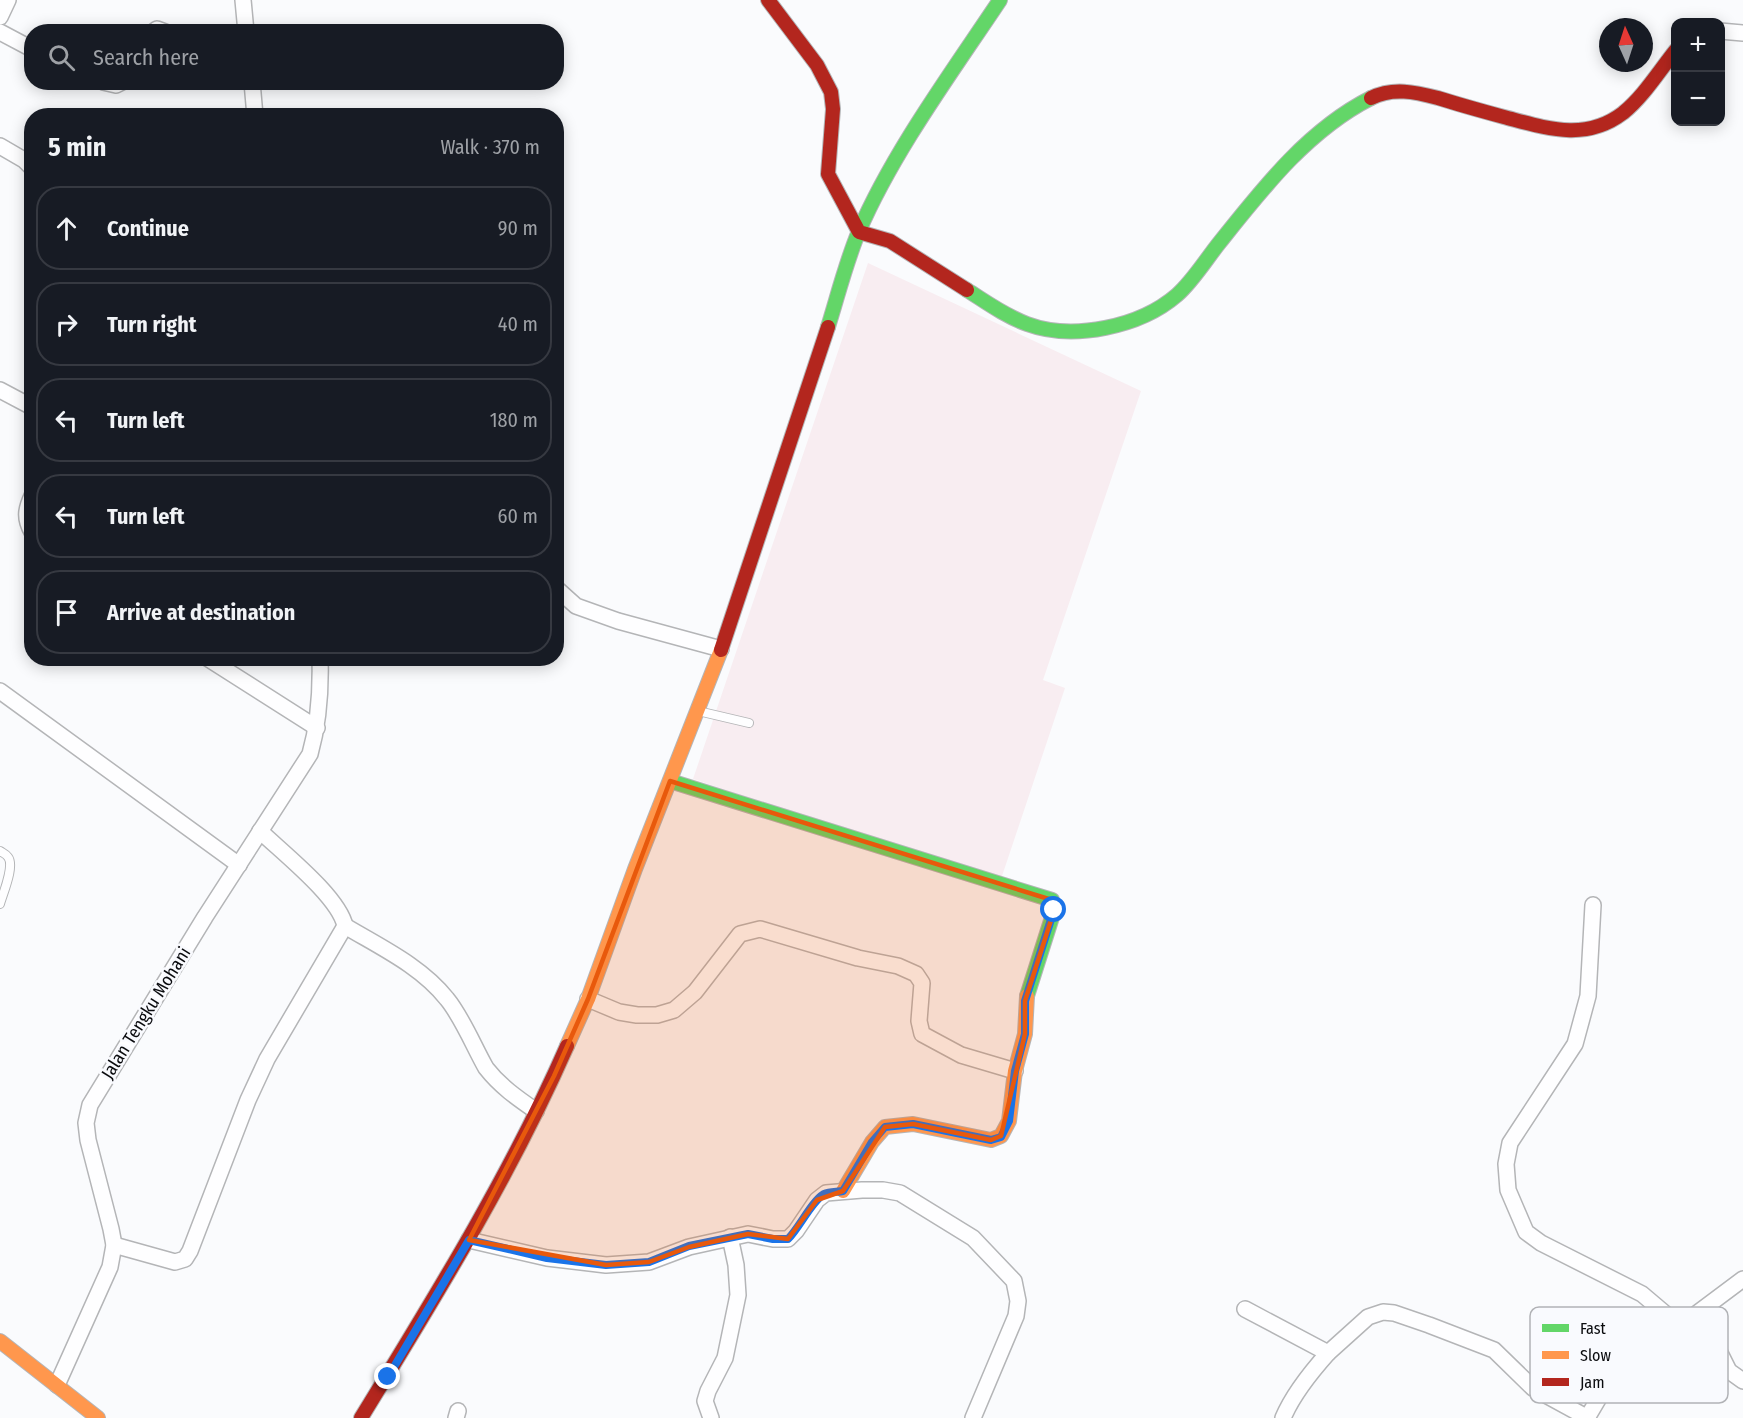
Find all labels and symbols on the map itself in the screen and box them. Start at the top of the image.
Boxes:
north arrow [1599,18,1653,72]
route start [1040,896,1066,922]
street label: Jalan Tengku Mohani [97,943,195,1083]
legend [1530,1307,1728,1403]
text: Fast [1580,1319,1607,1338]
text: Slow [1580,1346,1611,1365]
route end [374,1363,400,1389]
text: Jam [1580,1373,1605,1392]

